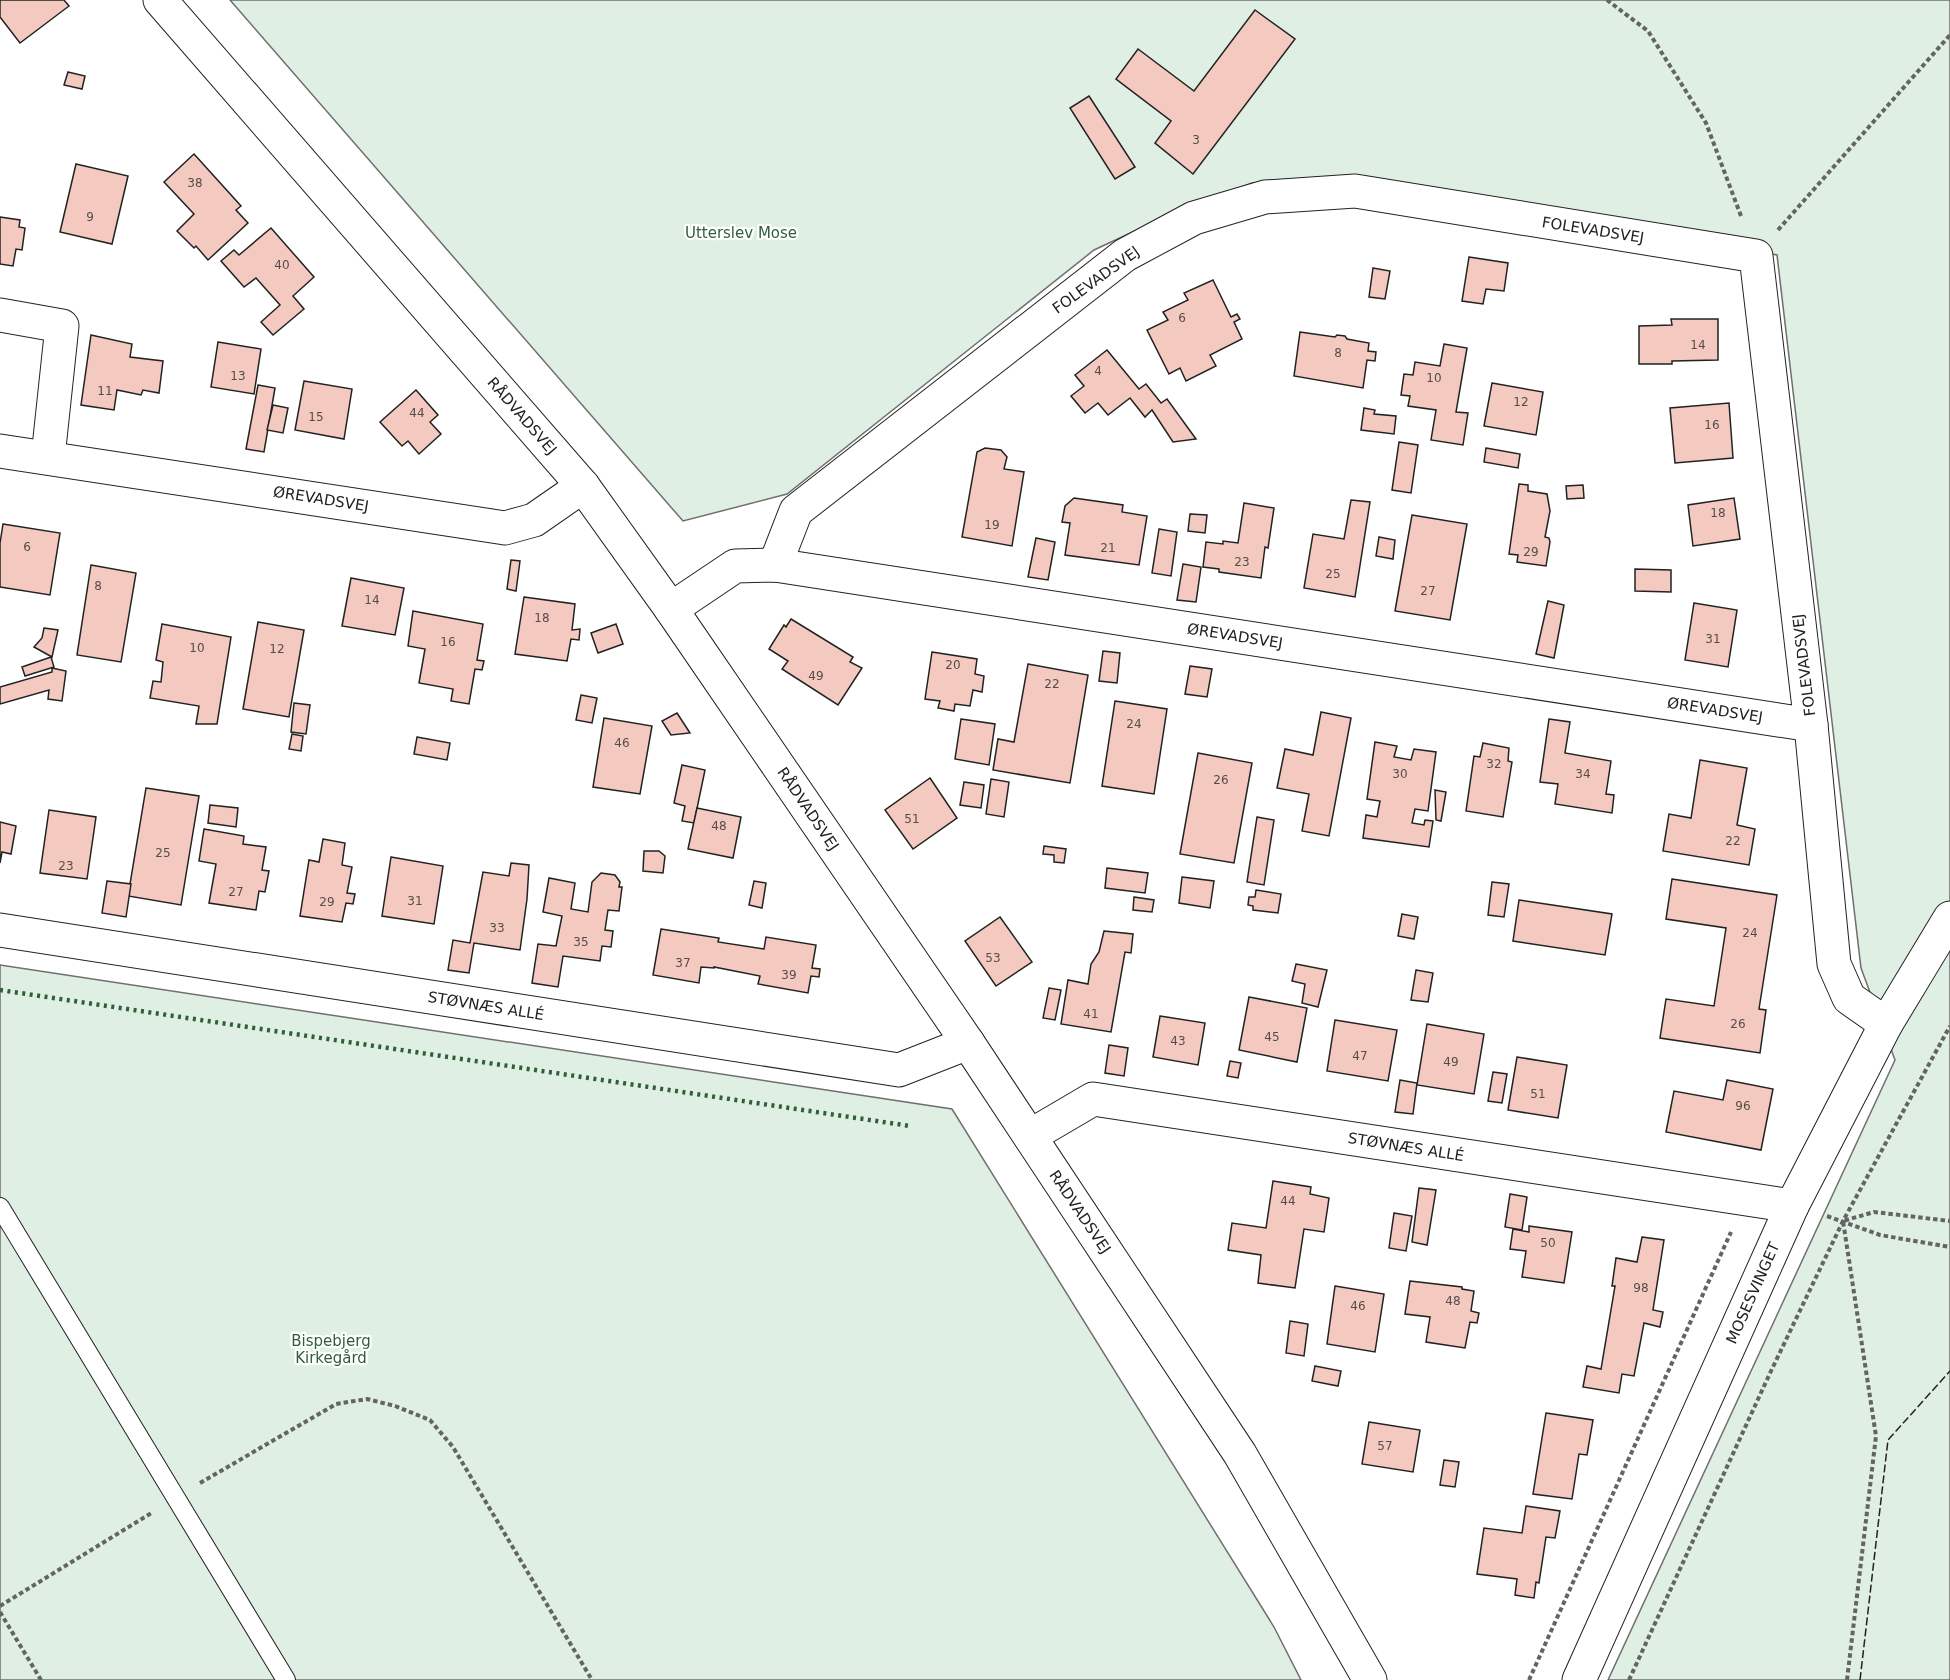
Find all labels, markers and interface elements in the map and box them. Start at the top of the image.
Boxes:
house number: 3 [1192,133,1200,147]
house number: 38 [187,176,203,190]
house number: 9 [86,210,94,224]
street label: FOLEVADSVEJ [1541,213,1645,247]
park label: Utterslev Mose [685,224,797,242]
street label: FOLEVADSVEJ [1049,242,1143,318]
house number: 40 [274,258,290,272]
house number: 6 [1178,311,1186,325]
house number: 14 [1690,338,1706,352]
house number: 8 [1334,346,1342,360]
house number: 4 [1094,364,1102,378]
house number: 13 [230,369,246,383]
house number: 10 [1426,371,1442,385]
street label: RÅDVADSVEJ [483,373,561,458]
house number: 11 [97,384,113,398]
house number: 12 [1513,395,1529,409]
house number: 44 [409,406,425,420]
house number: 15 [308,410,324,424]
house number: 16 [1704,418,1720,432]
street label: ØREVADSVEJ [272,483,370,515]
house number: 18 [1710,506,1726,520]
house number: 19 [984,518,1000,532]
house number: 6 [23,540,31,554]
house number: 21 [1100,541,1116,555]
house number: 29 [1523,545,1539,559]
house number: 23 [1234,555,1250,569]
house number: 25 [1325,567,1341,581]
house number: 8 [94,579,102,593]
house number: 27 [1420,584,1436,598]
house number: 14 [364,593,380,607]
house number: 18 [534,611,550,625]
street label: FOLEVADSVEJ [1789,613,1819,717]
street label: ØREVADSVEJ [1186,620,1284,652]
house number: 31 [1705,632,1721,646]
house number: 16 [440,635,456,649]
house number: 10 [189,641,205,655]
house number: 12 [269,642,285,656]
house number: 20 [945,658,961,672]
house number: 49 [808,669,824,683]
house number: 22 [1044,677,1060,691]
street label: ØREVADSVEJ [1666,694,1764,726]
house number: 24 [1126,717,1142,731]
house number: 46 [614,736,630,750]
house number: 32 [1486,757,1502,771]
street label: RÅDVADSVEJ [773,763,843,854]
house number: 30 [1392,767,1408,781]
house number: 34 [1575,767,1591,781]
house number: 26 [1213,773,1229,787]
house number: 51 [904,812,920,826]
house number: 48 [711,819,727,833]
house number: 22 [1725,834,1741,848]
house number: 25 [155,846,171,860]
house number: 23 [58,859,74,873]
house number: 27 [228,885,244,899]
house number: 31 [407,894,423,908]
house number: 29 [319,895,335,909]
house number: 33 [489,921,505,935]
house number: 24 [1742,926,1758,940]
house number: 35 [573,935,589,949]
house number: 53 [985,951,1001,965]
house number: 37 [675,956,691,970]
house number: 39 [781,968,797,982]
street label: STØVNÆS ALLÉ [427,987,546,1024]
house number: 41 [1083,1007,1099,1021]
house number: 26 [1730,1017,1746,1031]
house number: 45 [1264,1030,1280,1044]
house number: 43 [1170,1034,1186,1048]
house number: 47 [1352,1049,1368,1063]
house number: 49 [1443,1055,1459,1069]
house number: 51 [1530,1087,1546,1101]
house number: 96 [1735,1099,1751,1113]
street label: STØVNÆS ALLÉ [1347,1128,1466,1165]
street label: RÅDVADSVEJ [1045,1166,1115,1257]
house number: 44 [1280,1194,1296,1208]
house number: 50 [1540,1236,1556,1250]
street label: MOSESVINGET [1723,1239,1784,1347]
house number: 98 [1633,1281,1649,1295]
house number: 48 [1445,1294,1461,1308]
house number: 46 [1350,1299,1366,1313]
park label: Bispebjerg Kirkegård [291,1332,371,1367]
house number: 57 [1377,1439,1393,1453]

